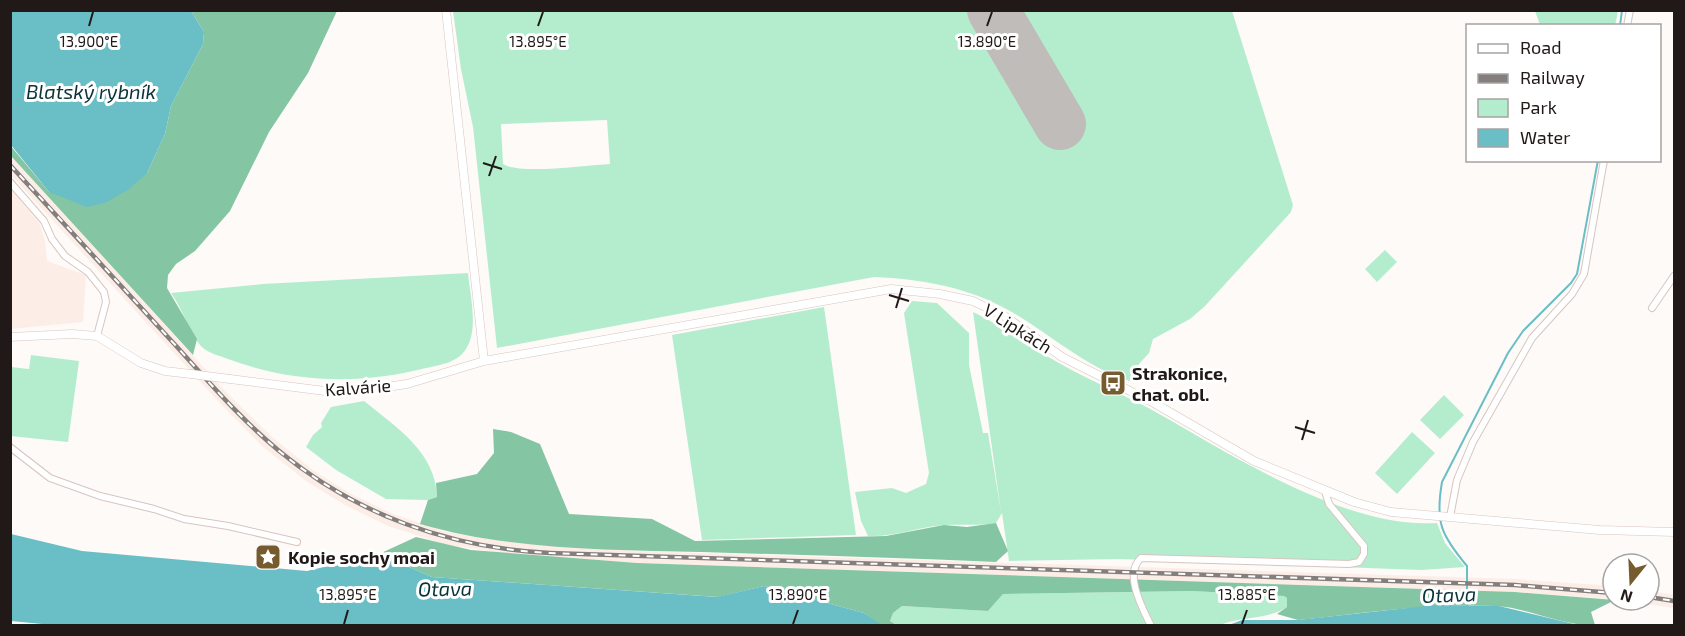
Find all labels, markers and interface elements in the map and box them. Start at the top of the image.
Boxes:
legend [1466,24,1661,162]
text: 13.900°E [60,32,118,50]
text: 13.895°E [509,32,567,50]
text: 13.890°E [958,32,1016,50]
text: Road [1520,36,1561,58]
text: Railway [1520,66,1585,88]
water label: Blatský rybník [26,79,156,104]
text: Park [1520,96,1557,118]
text: Water [1520,126,1570,148]
street label: V Lipkách [980,298,1056,358]
place label: Strakonice, chat. obl. [1132,362,1227,405]
bus stop icon: Strakonice, chat. obl. [1098,368,1128,398]
street label: Kalvárie [324,374,392,400]
place icon: Kopie sochy moai [253,542,283,572]
place label: Kopie sochy moai [288,546,435,568]
north arrow [1601,552,1661,612]
water label: Otava [418,576,472,600]
water label: Otava [1421,581,1477,607]
text: 13.895°E [319,585,377,603]
text: 13.890°E [769,585,827,603]
text: 13.885°E [1218,585,1276,603]
text: N [1618,586,1635,608]

